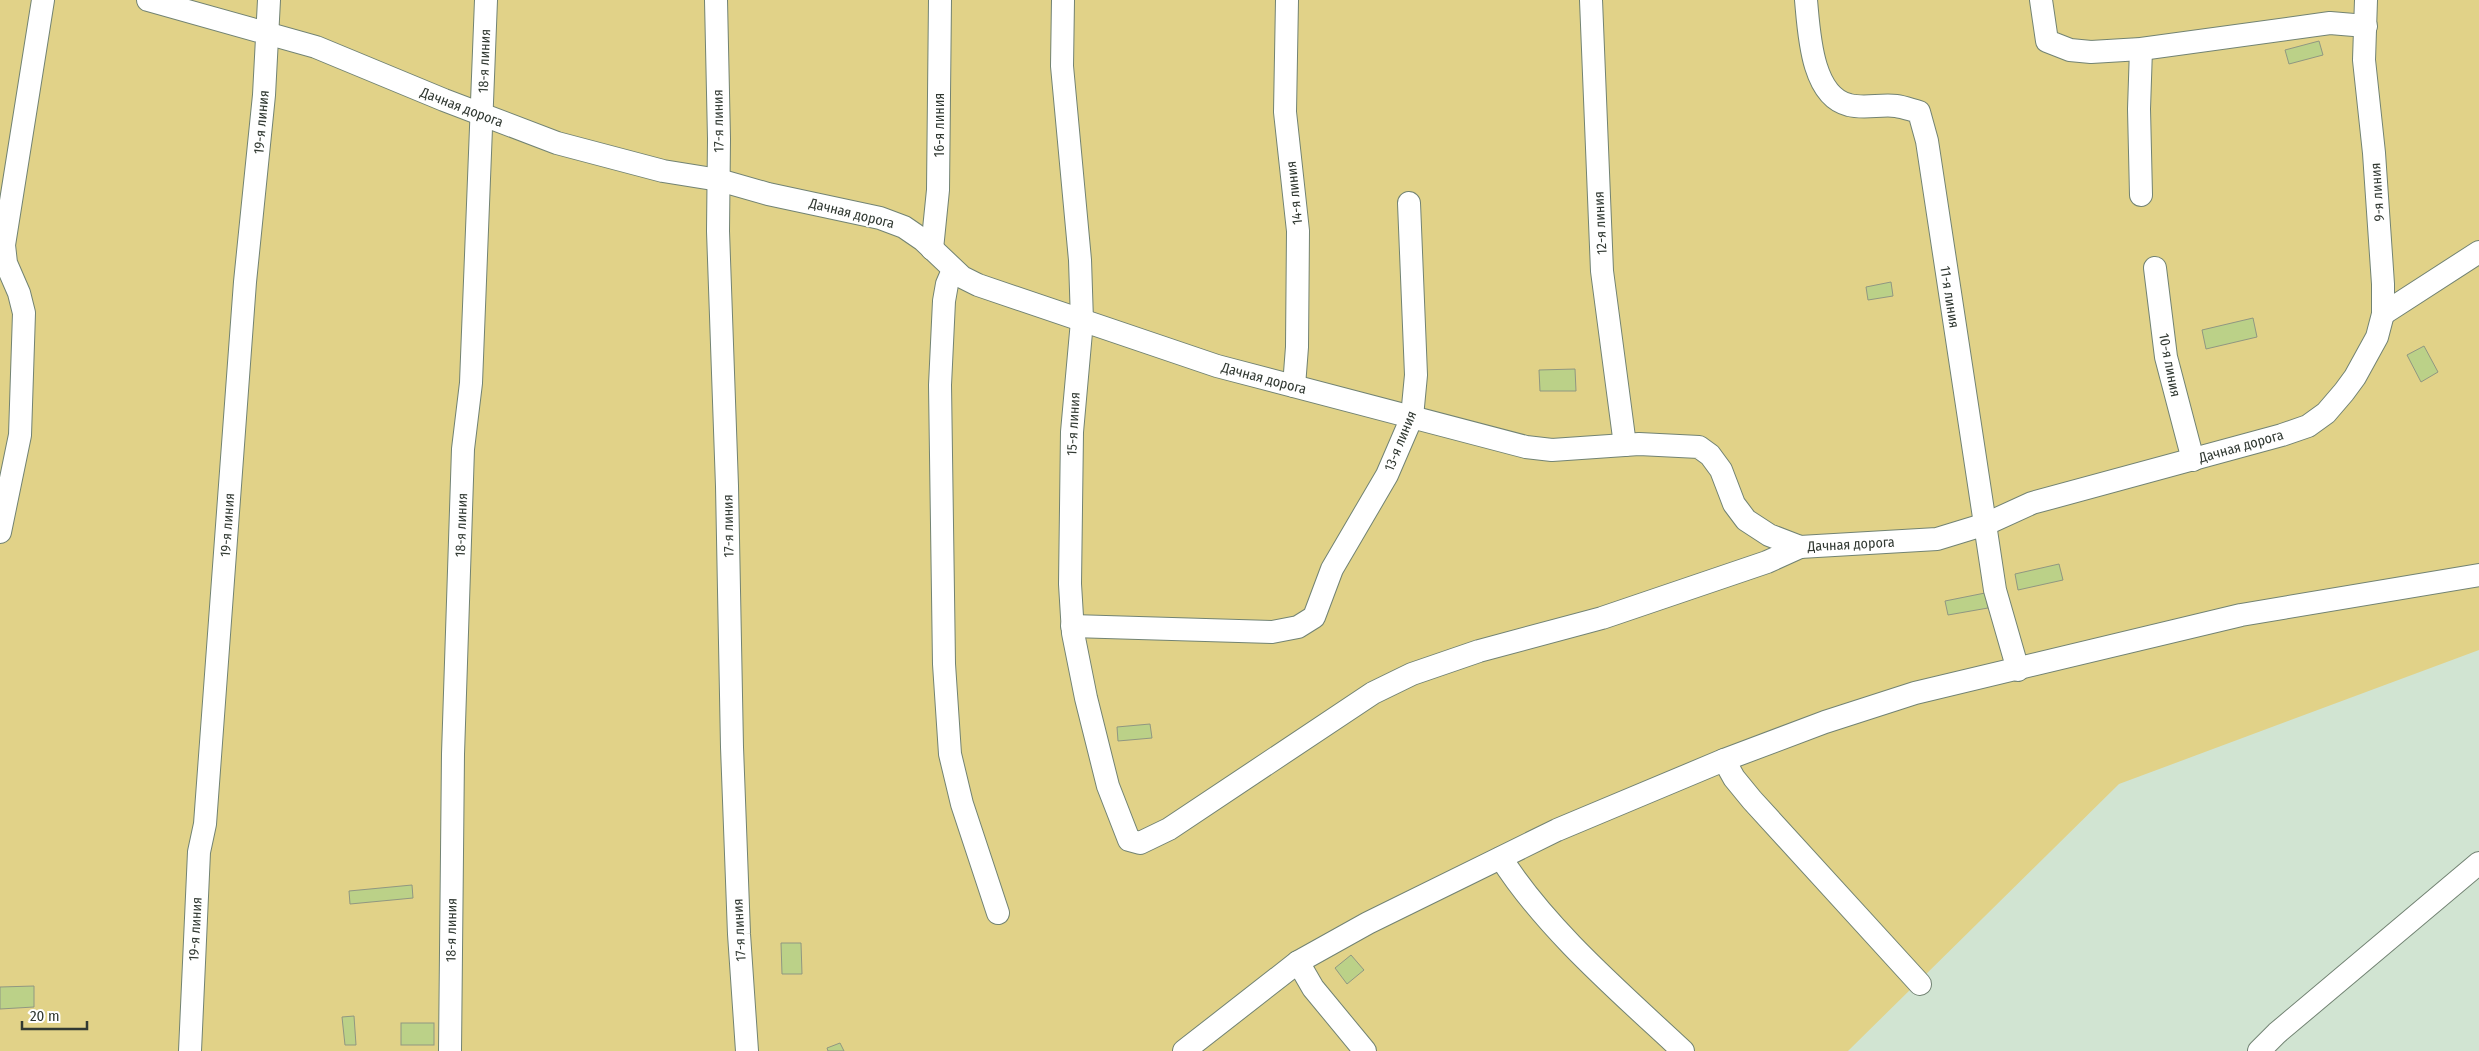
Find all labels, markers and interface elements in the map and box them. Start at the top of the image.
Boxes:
street label: 18-я линия [475,29,494,93]
street label: Дачная дорога [417,84,506,131]
street label: 19-я линия [250,89,273,155]
street label: 17-я линия [709,89,728,153]
street label: 16-я линия [931,93,948,157]
street label: 14-я линия [1283,160,1306,226]
street label: 9-я линия [2367,162,2388,222]
street label: 12-я линия [1590,191,1611,255]
street label: Дачная дорога [807,194,896,232]
street label: 11-я линия [1936,265,1963,329]
street label: 10-я линия [2155,332,2184,398]
street label: Дачная дорога [1219,359,1308,398]
street label: 15-я линия [1063,392,1084,456]
street label: 13-я линия [1381,408,1420,474]
street label: Дачная дорога [2196,426,2285,467]
street label: 19-я линия [217,492,238,558]
street label: 18-я линия [452,493,471,557]
street label: 17-я линия [719,494,738,558]
street label: Дачная дорога [1806,534,1895,555]
street label: 19-я линия [185,897,206,961]
street label: 18-я линия [442,898,461,962]
street label: 17-я линия [729,898,750,962]
scale bar [22,998,88,1030]
text: 20 m [30,1007,60,1025]

